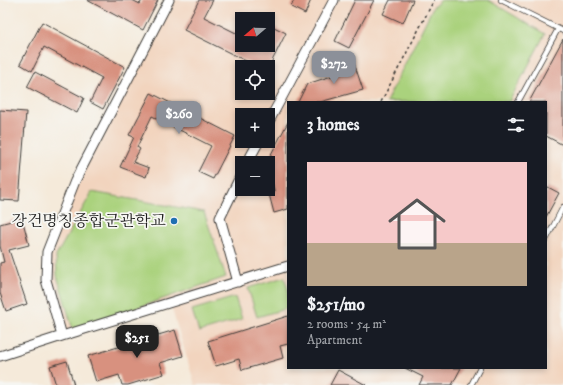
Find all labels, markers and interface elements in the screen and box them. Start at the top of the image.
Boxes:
north arrow [235,12,275,52]
map controls [235,12,275,196]
pin: $272 [310,51,358,85]
text: $272 [321,56,347,72]
button: locate [235,60,275,100]
pin: $260 [155,101,203,135]
text: $260 [165,106,193,122]
button: + [235,108,275,148]
text: 3 homes [307,114,360,136]
icon: filters [505,114,527,136]
button: − [235,156,275,196]
icon: home [381,188,453,260]
place label: 강건명칭종합군관학교 [11,211,166,231]
marker: 강건명칭종합군관학교 [169,216,179,226]
text: $251/mo [307,294,365,316]
text: 2 rooms · 54 m² [307,316,386,332]
pin: $251 [113,325,161,359]
text: $251 [125,330,149,346]
text: Apartment [307,332,362,348]

